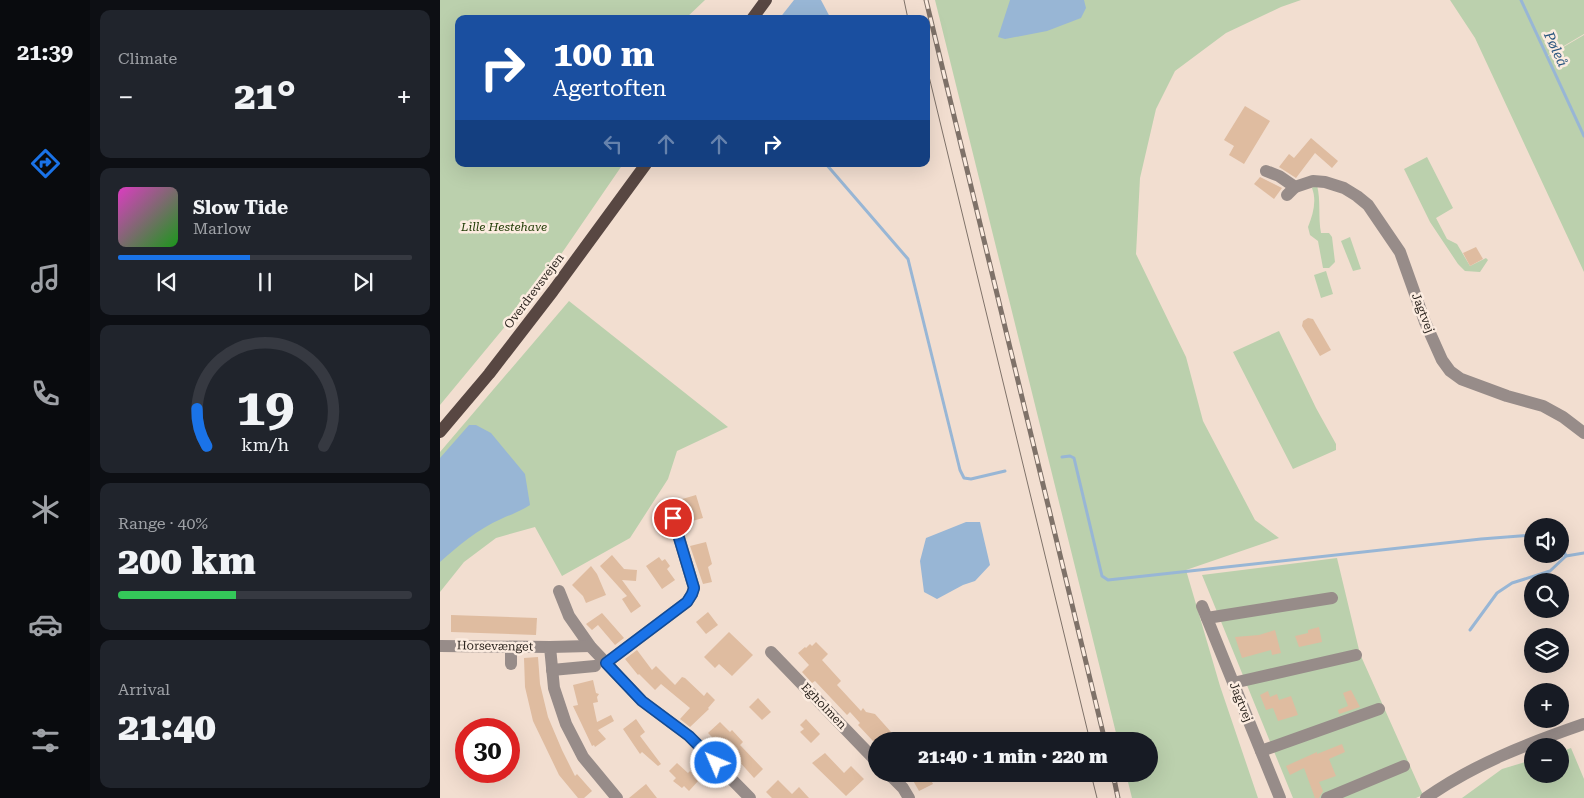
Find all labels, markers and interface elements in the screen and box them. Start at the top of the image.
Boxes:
water label: Pøleå [1541,28,1571,69]
text: 100 m [553,34,654,75]
icon: right [470,35,535,100]
text: 21:39 [17,40,73,65]
text: Climate [118,49,177,68]
text: 21° [234,74,296,118]
text: Agertoften [553,76,667,101]
text: − [118,81,134,114]
text: + [396,81,412,114]
icon: left [599,130,627,158]
icon: ahead [652,130,680,158]
icon: ahead [705,130,733,158]
icon: right [758,130,786,158]
icon: directions [28,146,63,181]
text: Slow Tide [193,196,288,219]
text: Marlow [193,219,251,238]
park label: Lille Hestehave [460,220,547,234]
street label: Overdrevsvejen [501,251,567,331]
icon: music [28,261,63,296]
icon: previous [153,268,181,296]
icon: pause [251,268,279,296]
icon: next [349,268,377,296]
street label: Jagtvej [1409,291,1437,335]
icon: phone [28,376,63,411]
text: 19 [236,377,294,438]
text: km/h [241,434,289,455]
icon: climate [28,492,63,527]
pin [652,497,694,539]
icon: arrive [659,504,687,532]
text: Range · 40% [118,514,208,533]
map controls [1524,518,1569,783]
button: sound [1524,518,1569,563]
text: 200 km [118,539,256,583]
button: search [1524,573,1569,618]
icon: car [28,607,63,642]
button: layers [1524,628,1569,673]
street label: Horsevænget [457,638,534,654]
text: Arrival [118,680,170,699]
street label: Egholmen [799,680,850,732]
street label: Jagtvej [1227,680,1255,724]
button: + [1524,683,1569,728]
text: 21:40 [118,705,216,749]
speed limit sign: 30 [455,718,520,783]
icon: filters [28,723,63,758]
position arrow [689,736,741,788]
button: − [1524,738,1569,783]
text: 21:40 · 1 min · 220 m [918,745,1108,768]

